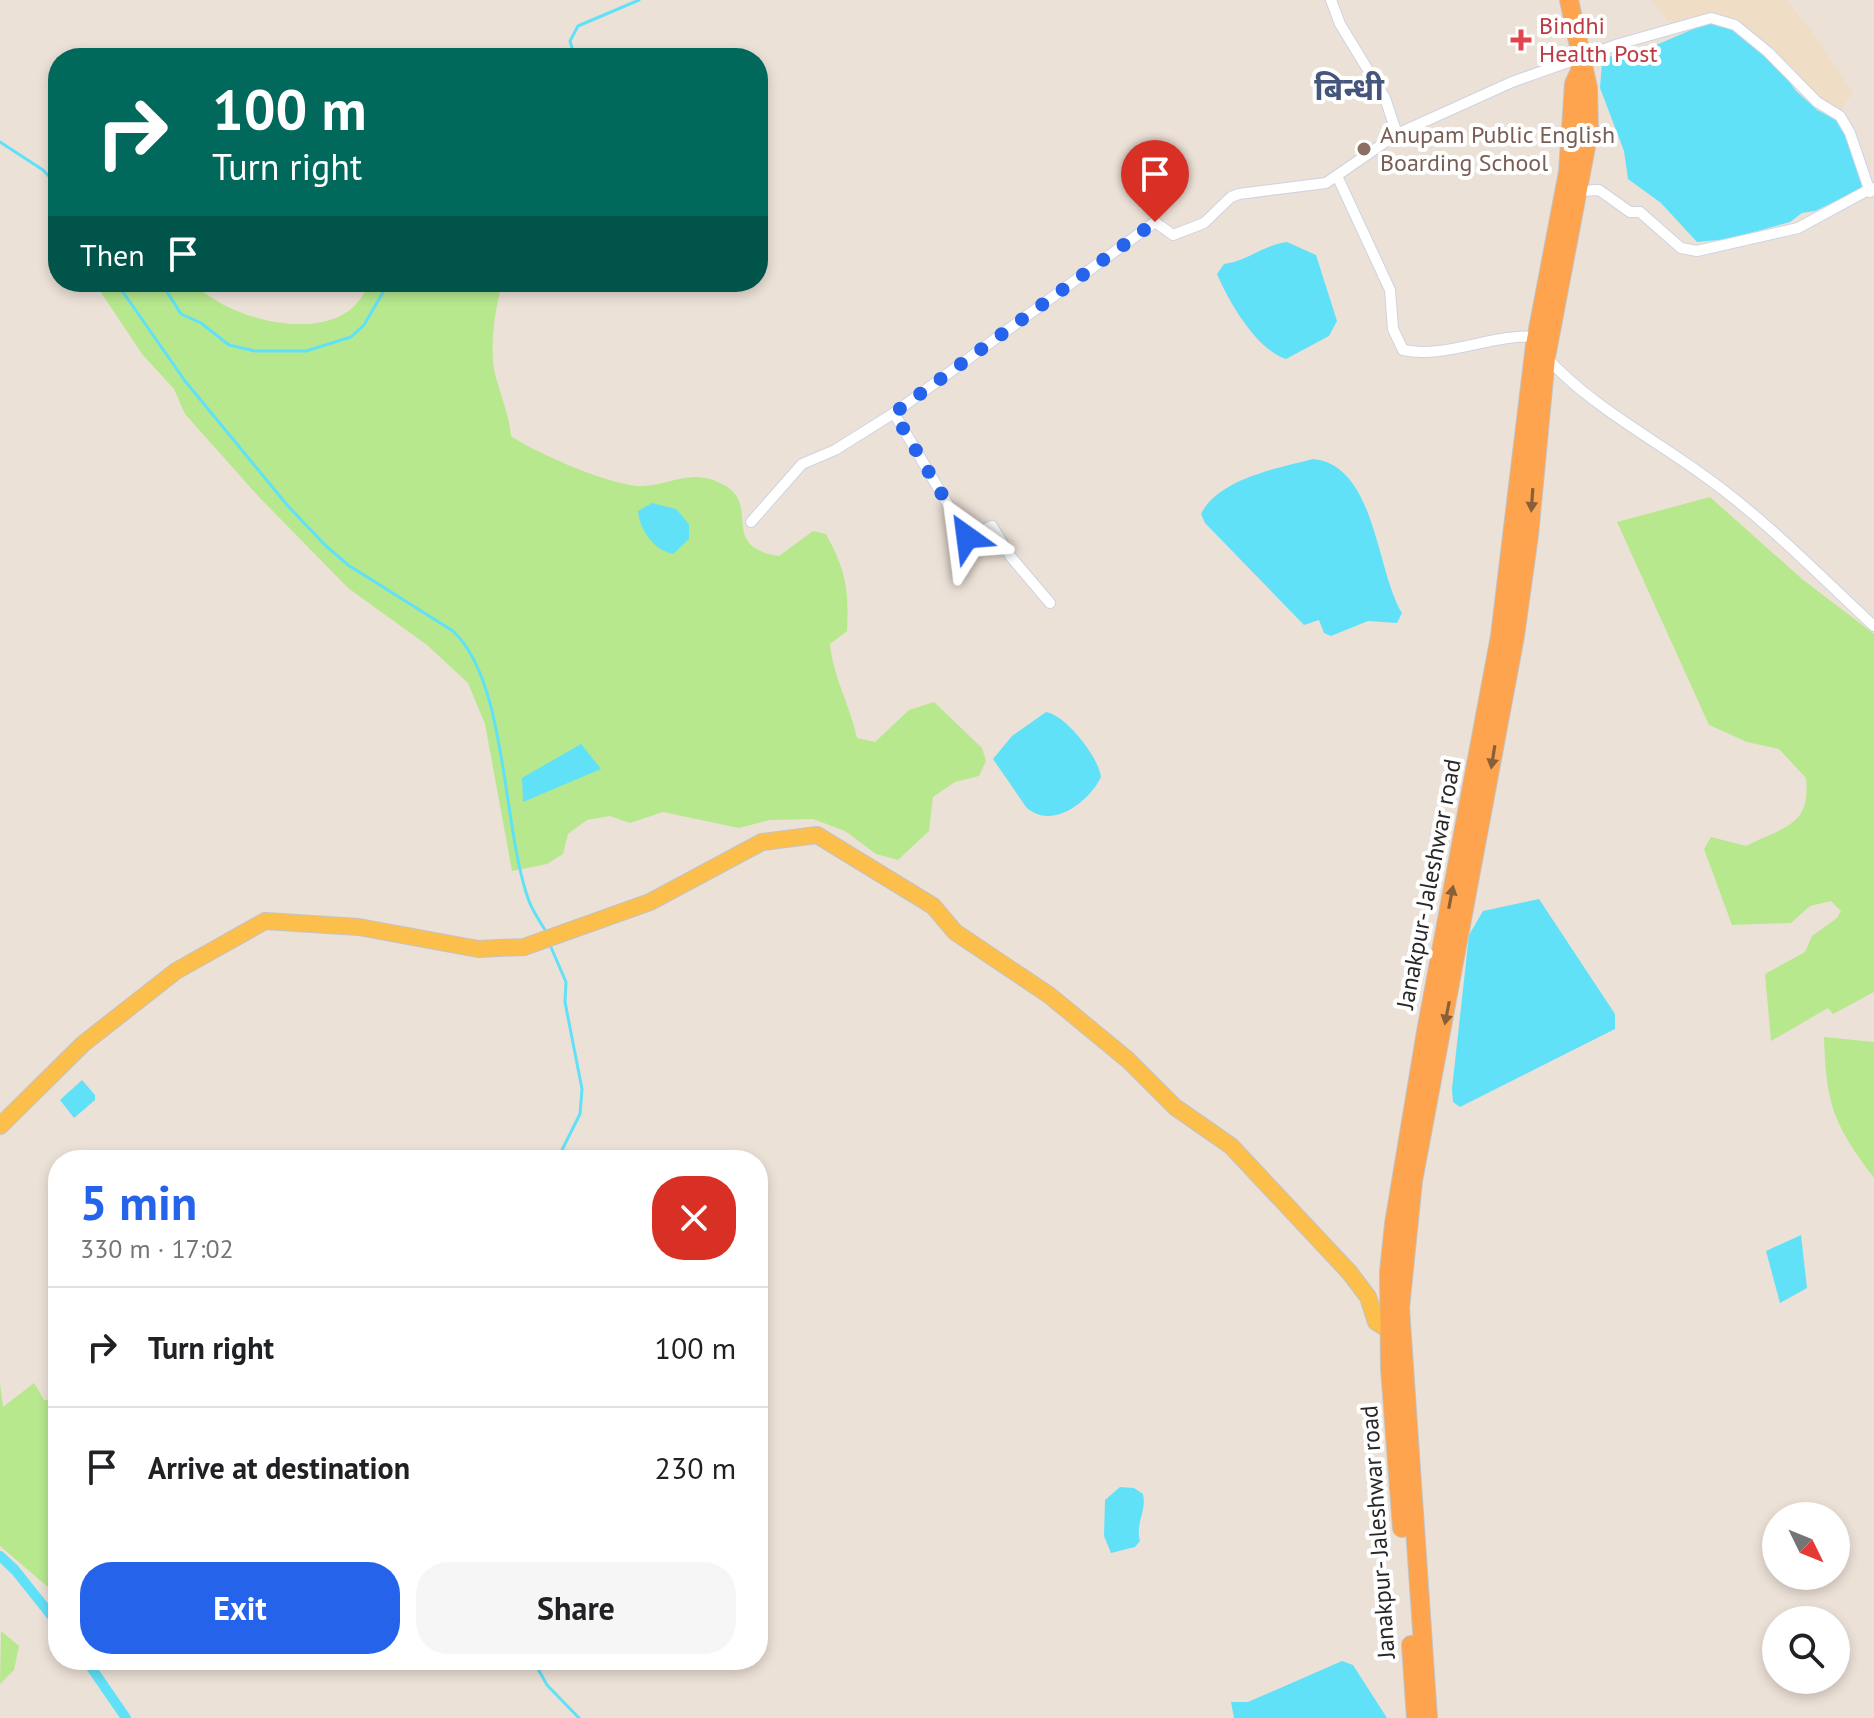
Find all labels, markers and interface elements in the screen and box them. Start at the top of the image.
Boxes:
place label: Bindhi Health Post [1539,10,1658,69]
marker: Bindhi Health Post [1510,29,1532,51]
district label: बिन्धी [1314,67,1384,109]
text: 100 m [212,73,367,145]
icon: right [80,80,184,184]
place label: Anupam Public English Boarding School [1380,119,1615,178]
pin [1121,140,1189,222]
marker: Anupam Public English Boarding School [1355,140,1373,158]
text: Turn right [212,143,362,190]
icon: arrive [1133,152,1177,196]
icon: arrive [161,232,205,276]
text: Then [80,235,145,274]
one-way arrow [1525,488,1538,513]
position arrow [925,495,1009,579]
one-way arrow [1487,745,1499,770]
street label: Janakpur- Jaleshwar road [1389,756,1468,1012]
one-way arrow [1445,884,1458,909]
one-way arrow [1440,1000,1452,1025]
text: 5 min [80,1171,197,1233]
button: close [652,1176,736,1260]
text: 330 m · 17:02 [80,1232,234,1265]
icon: right [80,1325,124,1369]
text: Turn right [148,1328,274,1367]
text: 100 m [655,1328,736,1367]
street label: Janakpur- Jaleshwar road [1353,1404,1402,1661]
icon: arrive [80,1445,124,1489]
text: Arrive at destination [148,1448,410,1487]
text: 230 m [655,1448,736,1487]
north arrow [1762,1502,1850,1590]
map controls [1762,1502,1850,1694]
button: Exit [80,1562,400,1654]
button: Share [416,1562,736,1654]
button: search [1762,1606,1850,1694]

